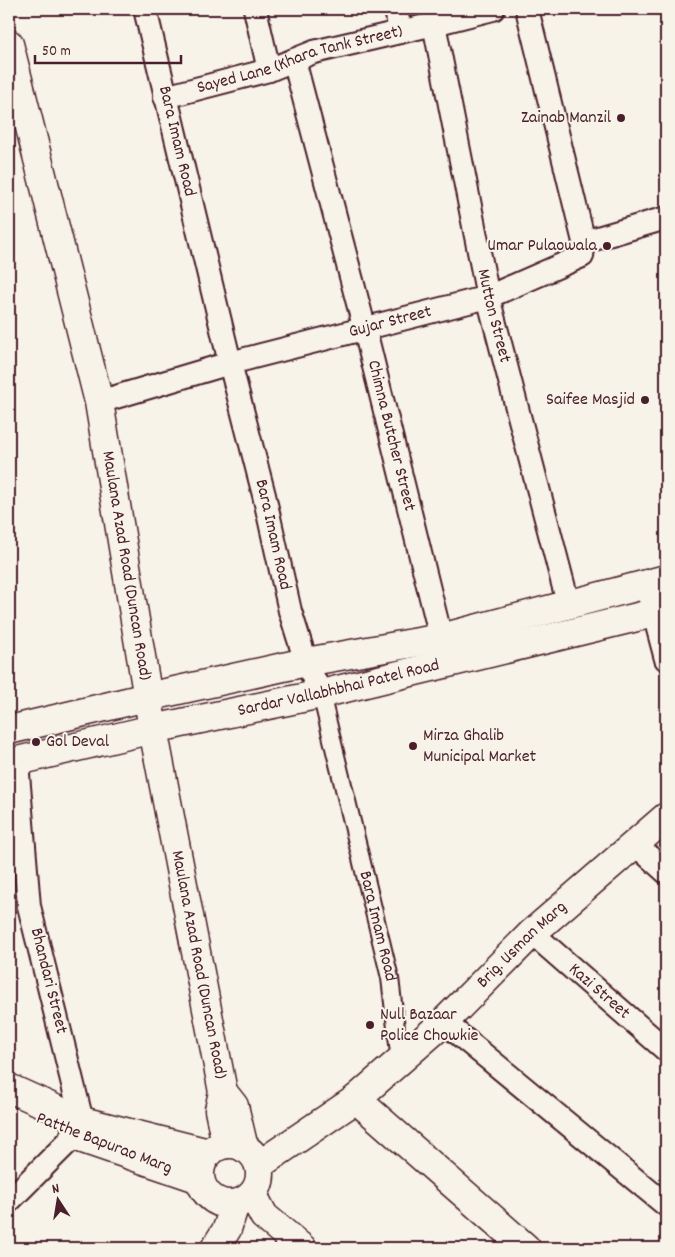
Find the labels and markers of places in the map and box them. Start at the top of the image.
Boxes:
place label: Zainab Manzil [521,106,612,131]
marker: Zainab Manzil [615,112,627,124]
place label: Umar Pulaowala [487,234,598,259]
marker: Umar Pulaowala [601,240,613,252]
place label: Saifee Masjid [546,388,635,413]
marker: Saifee Masjid [639,394,651,406]
place label: Mirza Ghalib Municipal Market [423,724,537,770]
place label: Gol Deval [46,730,110,755]
marker: Gol Deval [30,736,42,748]
marker: Mirza Ghalib Municipal Market [407,740,419,752]
place label: Null Bazaar Police Chowkie [380,1003,478,1049]
marker: Null Bazaar Police Chowkie [364,1019,376,1031]

